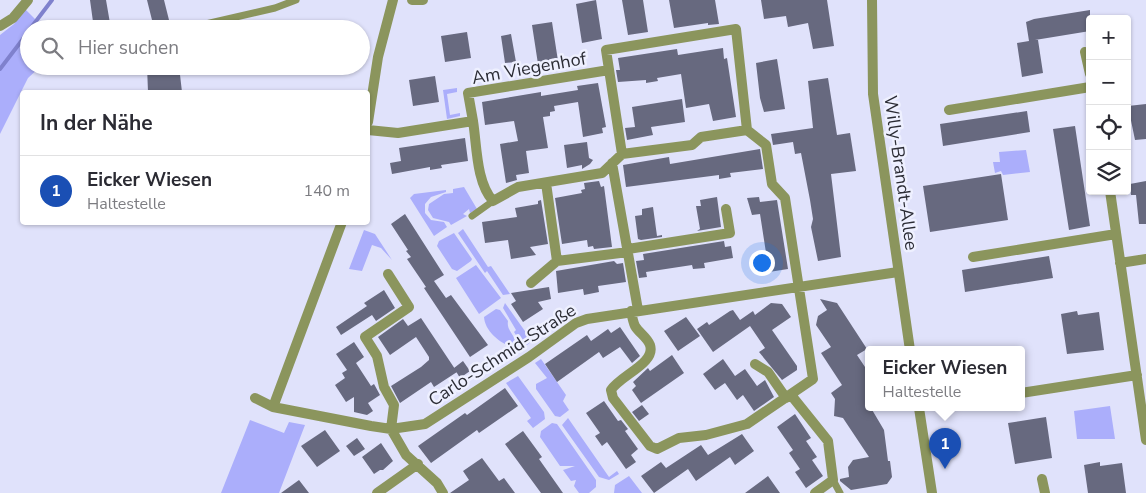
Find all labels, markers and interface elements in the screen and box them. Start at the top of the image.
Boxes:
map controls [1086,15,1131,195]
button: + [1086,15,1131,60]
search box [20,20,370,75]
icon: search [38,34,66,62]
text: Hier suchen [78,35,179,61]
street label: Am Viegenhof [470,46,589,90]
button: − [1086,60,1131,105]
street label: Willy-Brandt-Allee [878,94,924,252]
button: locate [1086,105,1131,150]
text: In der Nähe [40,109,153,137]
button: layers [1086,150,1131,195]
text: Eicker Wiesen [87,167,212,193]
text: 1 [51,180,61,202]
text: 140 m [303,180,350,202]
text: Haltestelle [87,193,166,215]
your location [749,250,775,276]
street label: Carlo-Schmid-Straße [424,298,580,412]
popup [865,346,1025,411]
text: Eicker Wiesen [882,355,1008,381]
text: Haltestelle [882,381,961,403]
pin: 1 [929,428,961,469]

